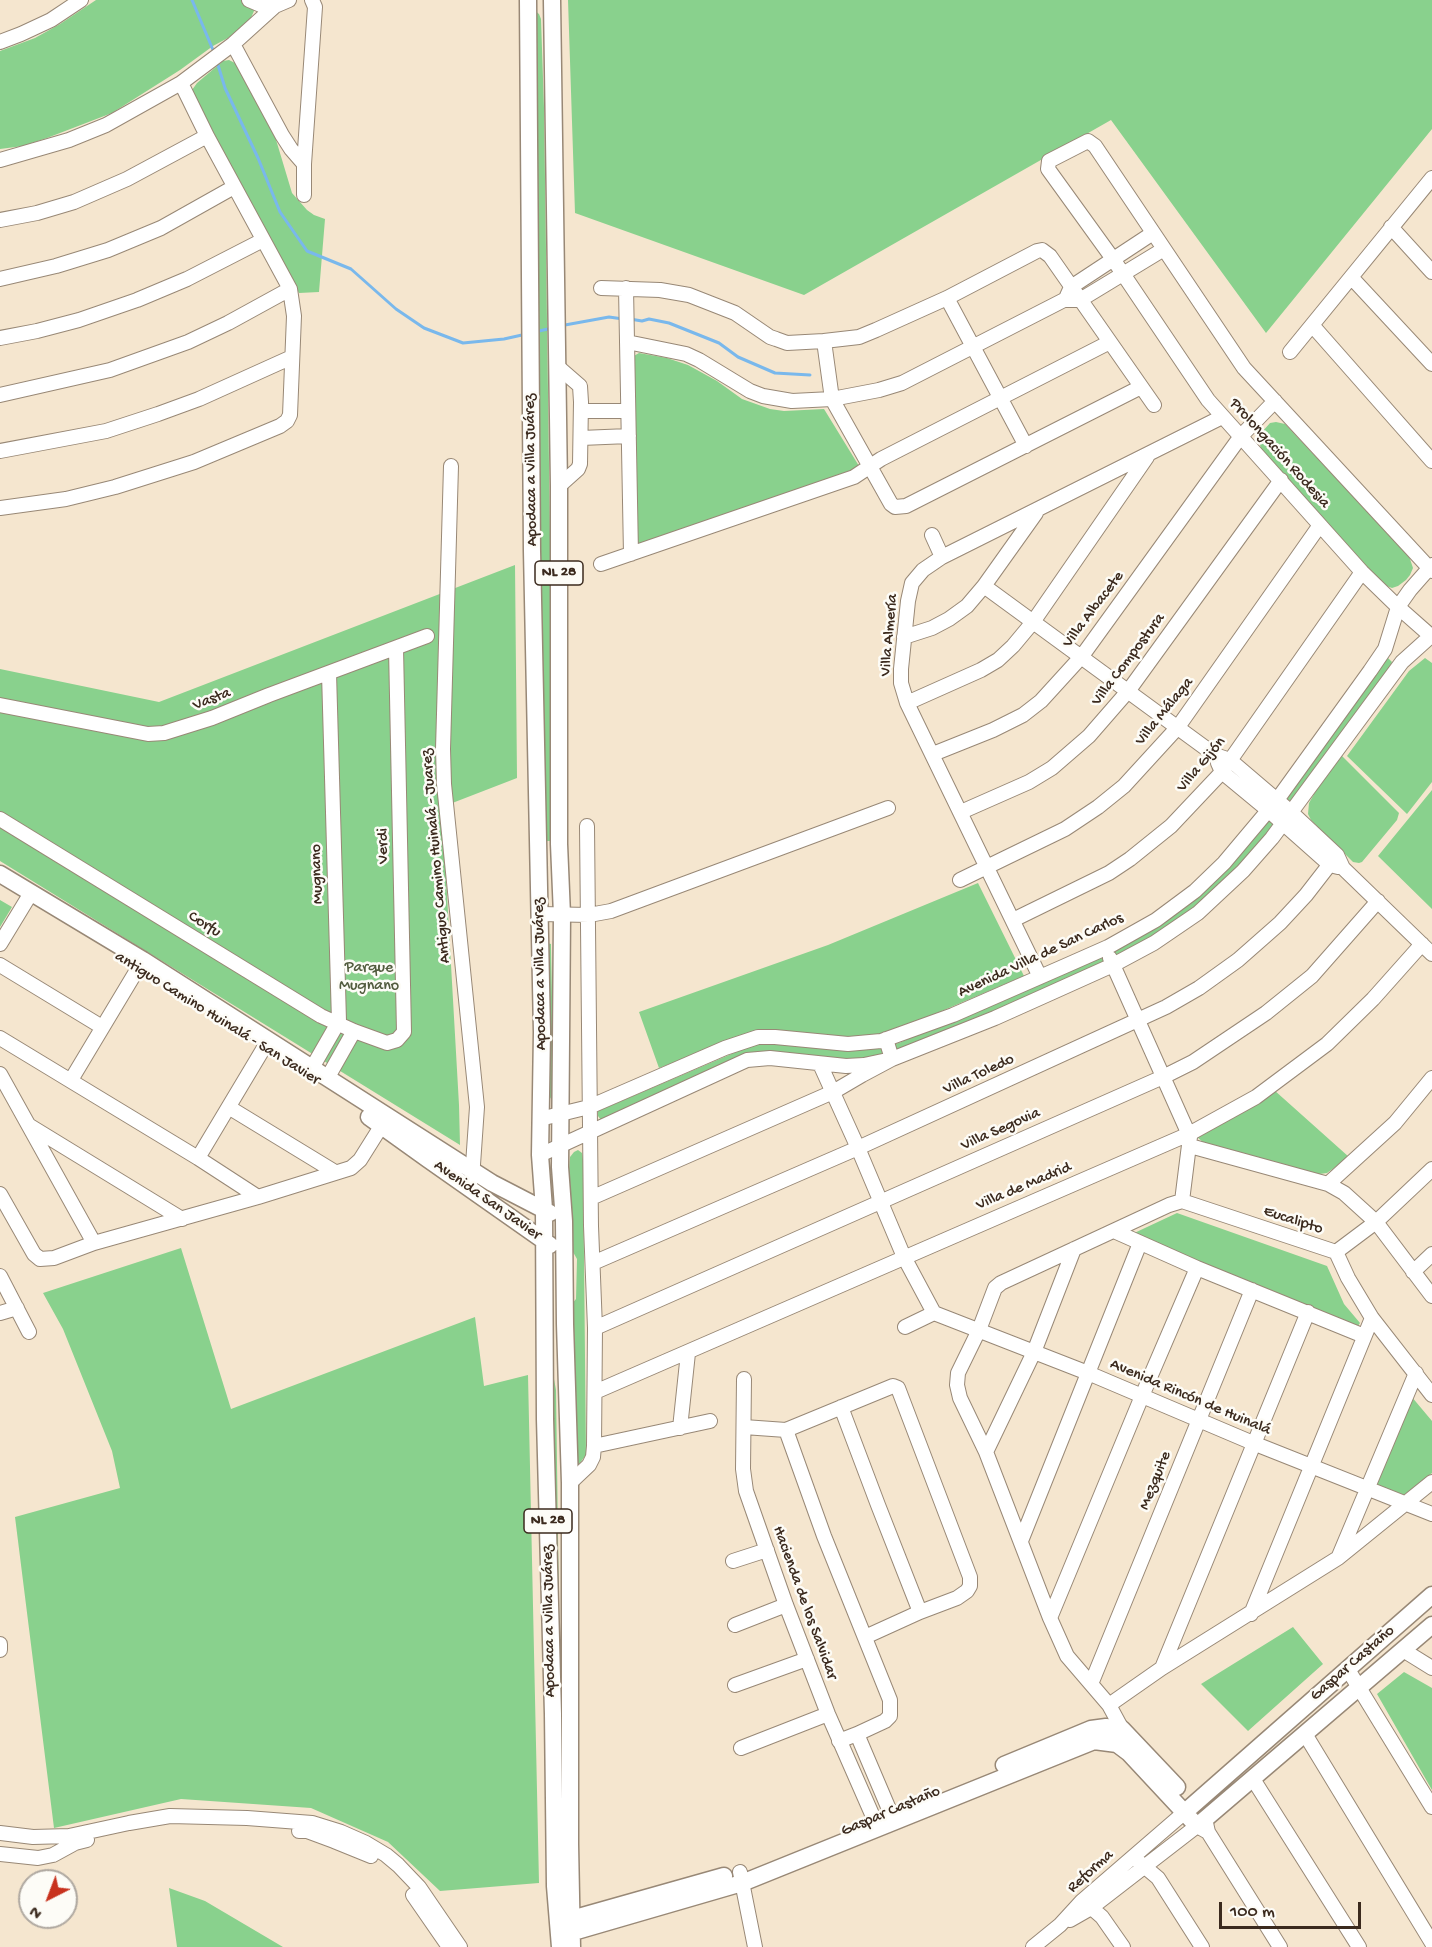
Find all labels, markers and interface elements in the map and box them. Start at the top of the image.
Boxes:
street label: Apodaca a Villa Juárez [521,394,543,546]
street label: Prolongación Rodesia [1225,395,1333,513]
road number: NL 28 [535,561,583,585]
street label: Villa Albacete [1059,568,1129,652]
street label: Villa Almería [877,593,903,677]
street label: Villa Compostura [1088,610,1170,710]
street label: Villa Málaga [1132,674,1198,750]
street label: Vasta [190,684,234,716]
street label: Villa Gijón [1173,733,1231,797]
street label: Antiguo Camino Huinalá - Juarez [418,748,456,964]
street label: Verdi [374,828,394,864]
street label: Mugnano [307,844,329,904]
street label: Apodaca a Villa Juárez [530,898,552,1050]
street label: Corfu [184,908,224,942]
street label: Avenida Villa de San Carlos [955,909,1127,1003]
street label: antiguo Camino Huinalá - San Javier [111,948,323,1090]
park label: Parque Mugnano [339,959,399,997]
street label: Villa Toledo [940,1050,1018,1100]
street label: Villa Segovia [958,1104,1044,1156]
street label: Avenida San Javier [429,1157,545,1245]
street label: Villa de Madrid [974,1158,1074,1216]
street label: Eucalipto [1261,1202,1325,1240]
street label: Avenida Rincón de Huinalá [1107,1355,1273,1441]
street label: Mezquite [1136,1449,1176,1513]
road number: NL 28 [524,1509,572,1533]
street label: Hacienda de los Salvidar [767,1524,841,1682]
street label: Apodaca a Villa Juárez [539,1545,561,1697]
street label: Gaspar Castaño [1307,1622,1399,1706]
street label: Gaspar Castaño [839,1782,943,1842]
street label: Reforma [1064,1846,1118,1898]
north arrow [18,1869,78,1929]
scale bar [1222,1890,1364,1928]
text: N [27,1901,47,1922]
text: 100 m [1230,1902,1275,1923]

